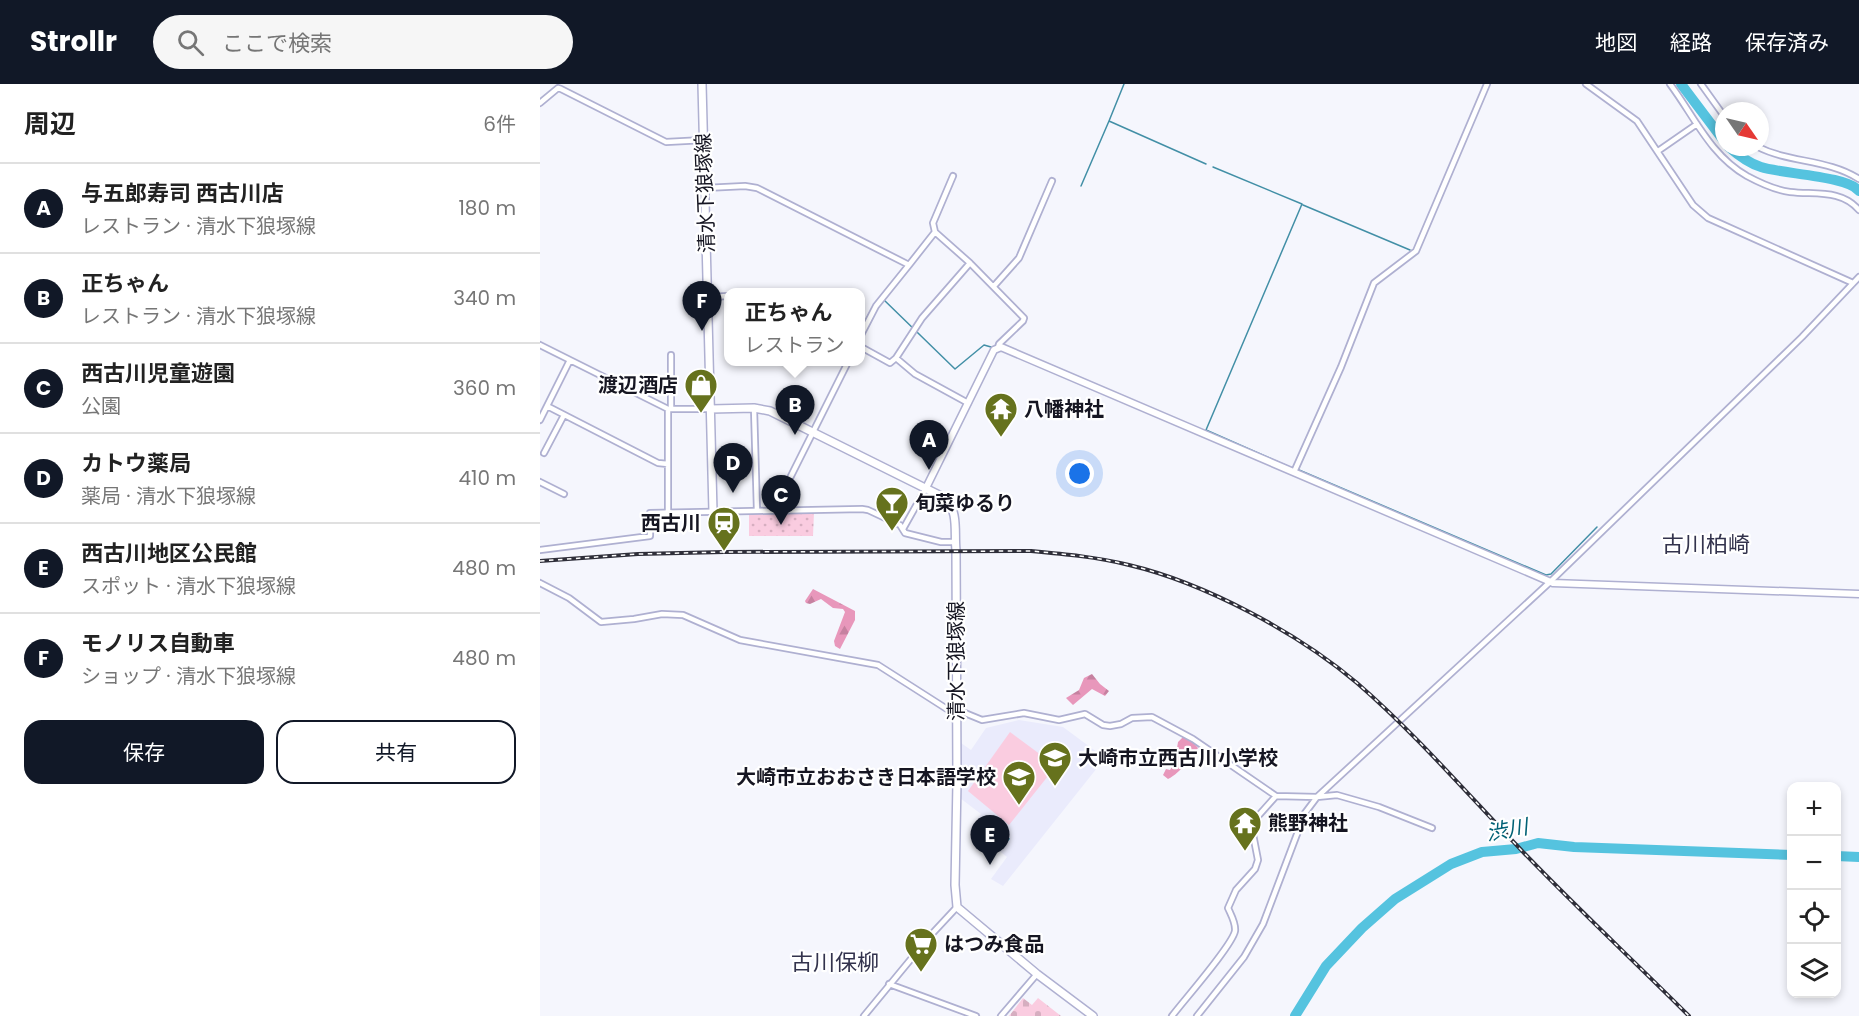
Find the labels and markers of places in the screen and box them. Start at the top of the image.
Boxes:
pin: F [682,282,722,331]
shop icon: 渡辺酒店 [683,367,719,414]
place label: 渡辺酒店 [598,371,678,399]
pin: B [776,386,814,435]
temple icon: 八幡神社 [983,391,1019,438]
place label: 八幡神社 [1024,395,1104,423]
pin: A [910,420,948,470]
pin: D [714,444,752,493]
pin: C [762,476,800,525]
bar icon: 旬菜ゆるり [874,485,910,532]
place label: 旬菜ゆるり [915,489,1015,517]
station icon: 西古川 [706,505,742,552]
place label: 西古川 [641,509,701,537]
school or university icon: 大崎市立西古川小学校 [1037,740,1073,787]
place label: 大崎市立西古川小学校 [1078,744,1278,772]
school or university icon: 大崎市立おおさき日本語学校 [1001,759,1037,806]
place label: 大崎市立おおさき日本語学校 [736,763,996,791]
temple icon: 熊野神社 [1227,805,1263,852]
place label: 熊野神社 [1268,809,1348,837]
pin: E [970,816,1010,865]
supermarket icon: はつみ食品 [903,926,939,973]
place label: はつみ食品 [944,930,1044,958]

